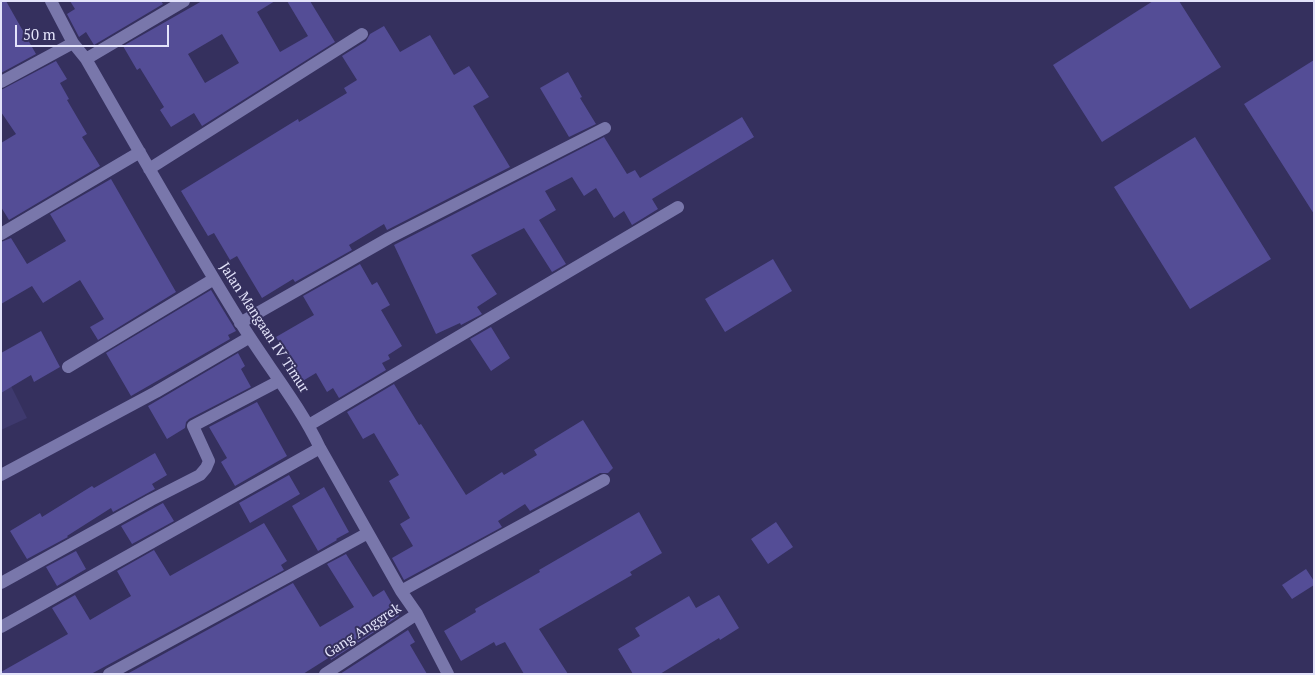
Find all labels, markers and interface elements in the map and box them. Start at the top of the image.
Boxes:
scale bar [18,15,171,47]
text: 50 m [23,24,56,44]
street label: Jalan Mangaan IV Timur [216,260,312,396]
street label: Gang Anggrek [322,600,404,662]

